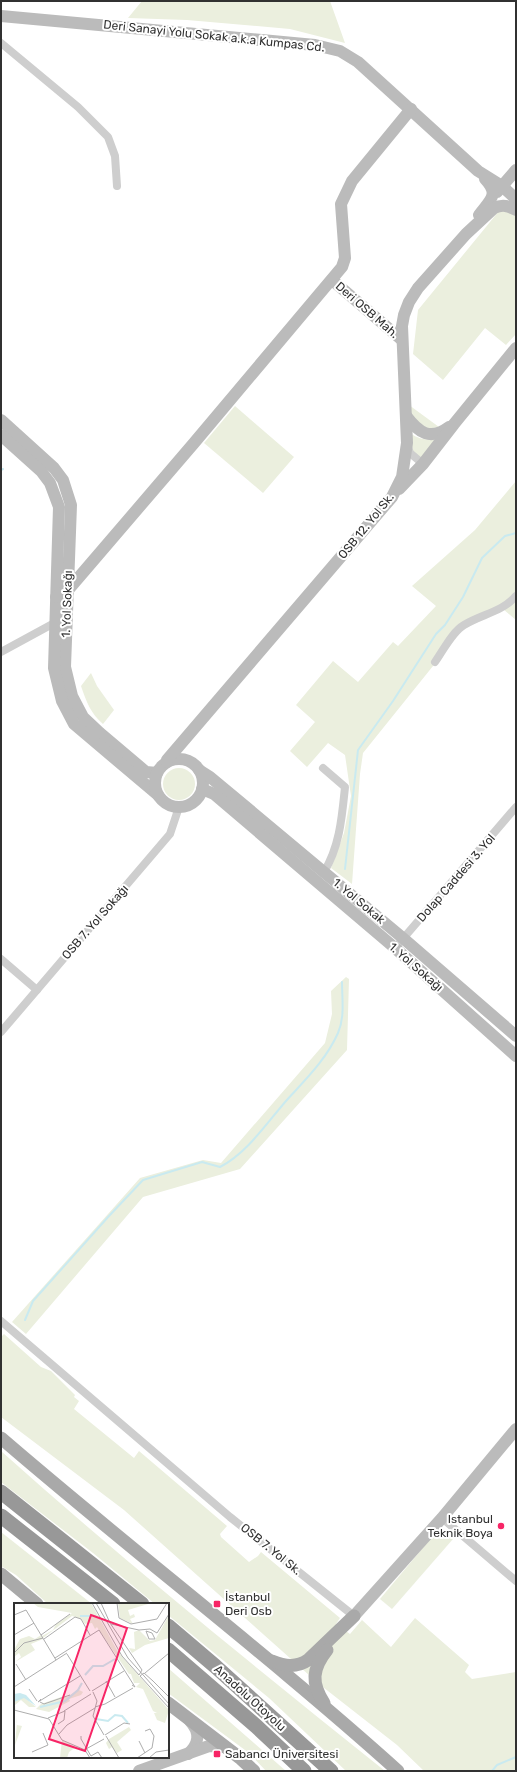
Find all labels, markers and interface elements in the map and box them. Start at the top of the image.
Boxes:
street label: Deri Sanayi Yolu Sokak a.k.a Kumpas Cd. [103,17,325,55]
street label: Deri OSB Mah. [333,279,401,341]
street label: OSB 12. Yol Sk. [335,490,397,562]
street label: 1. Yol Sokağı [59,570,75,638]
street label: Dolap Caddesi 3. Yol [414,831,498,925]
street label: 1. Yol Sokak [330,875,388,927]
street label: OSB 7. Yol Sokağı [59,882,131,962]
street label: 1. Yol Sokağı [386,940,446,994]
place label: Istanbul Teknik Boya [427,1512,493,1540]
street label: OSB 7. Yol Sk. [238,1520,304,1578]
marker: Istanbul Teknik Boya [496,1521,506,1531]
place label: İstanbul Deri Osb [225,1590,272,1618]
marker: İstanbul Deri Osb [212,1599,222,1609]
inset map [14,1603,169,1758]
street label: Anadolu Otoyolu [211,1662,289,1734]
place label: Sabancı Üniversitesi [225,1747,338,1761]
marker: Sabancı Üniversitesi [212,1749,222,1759]

